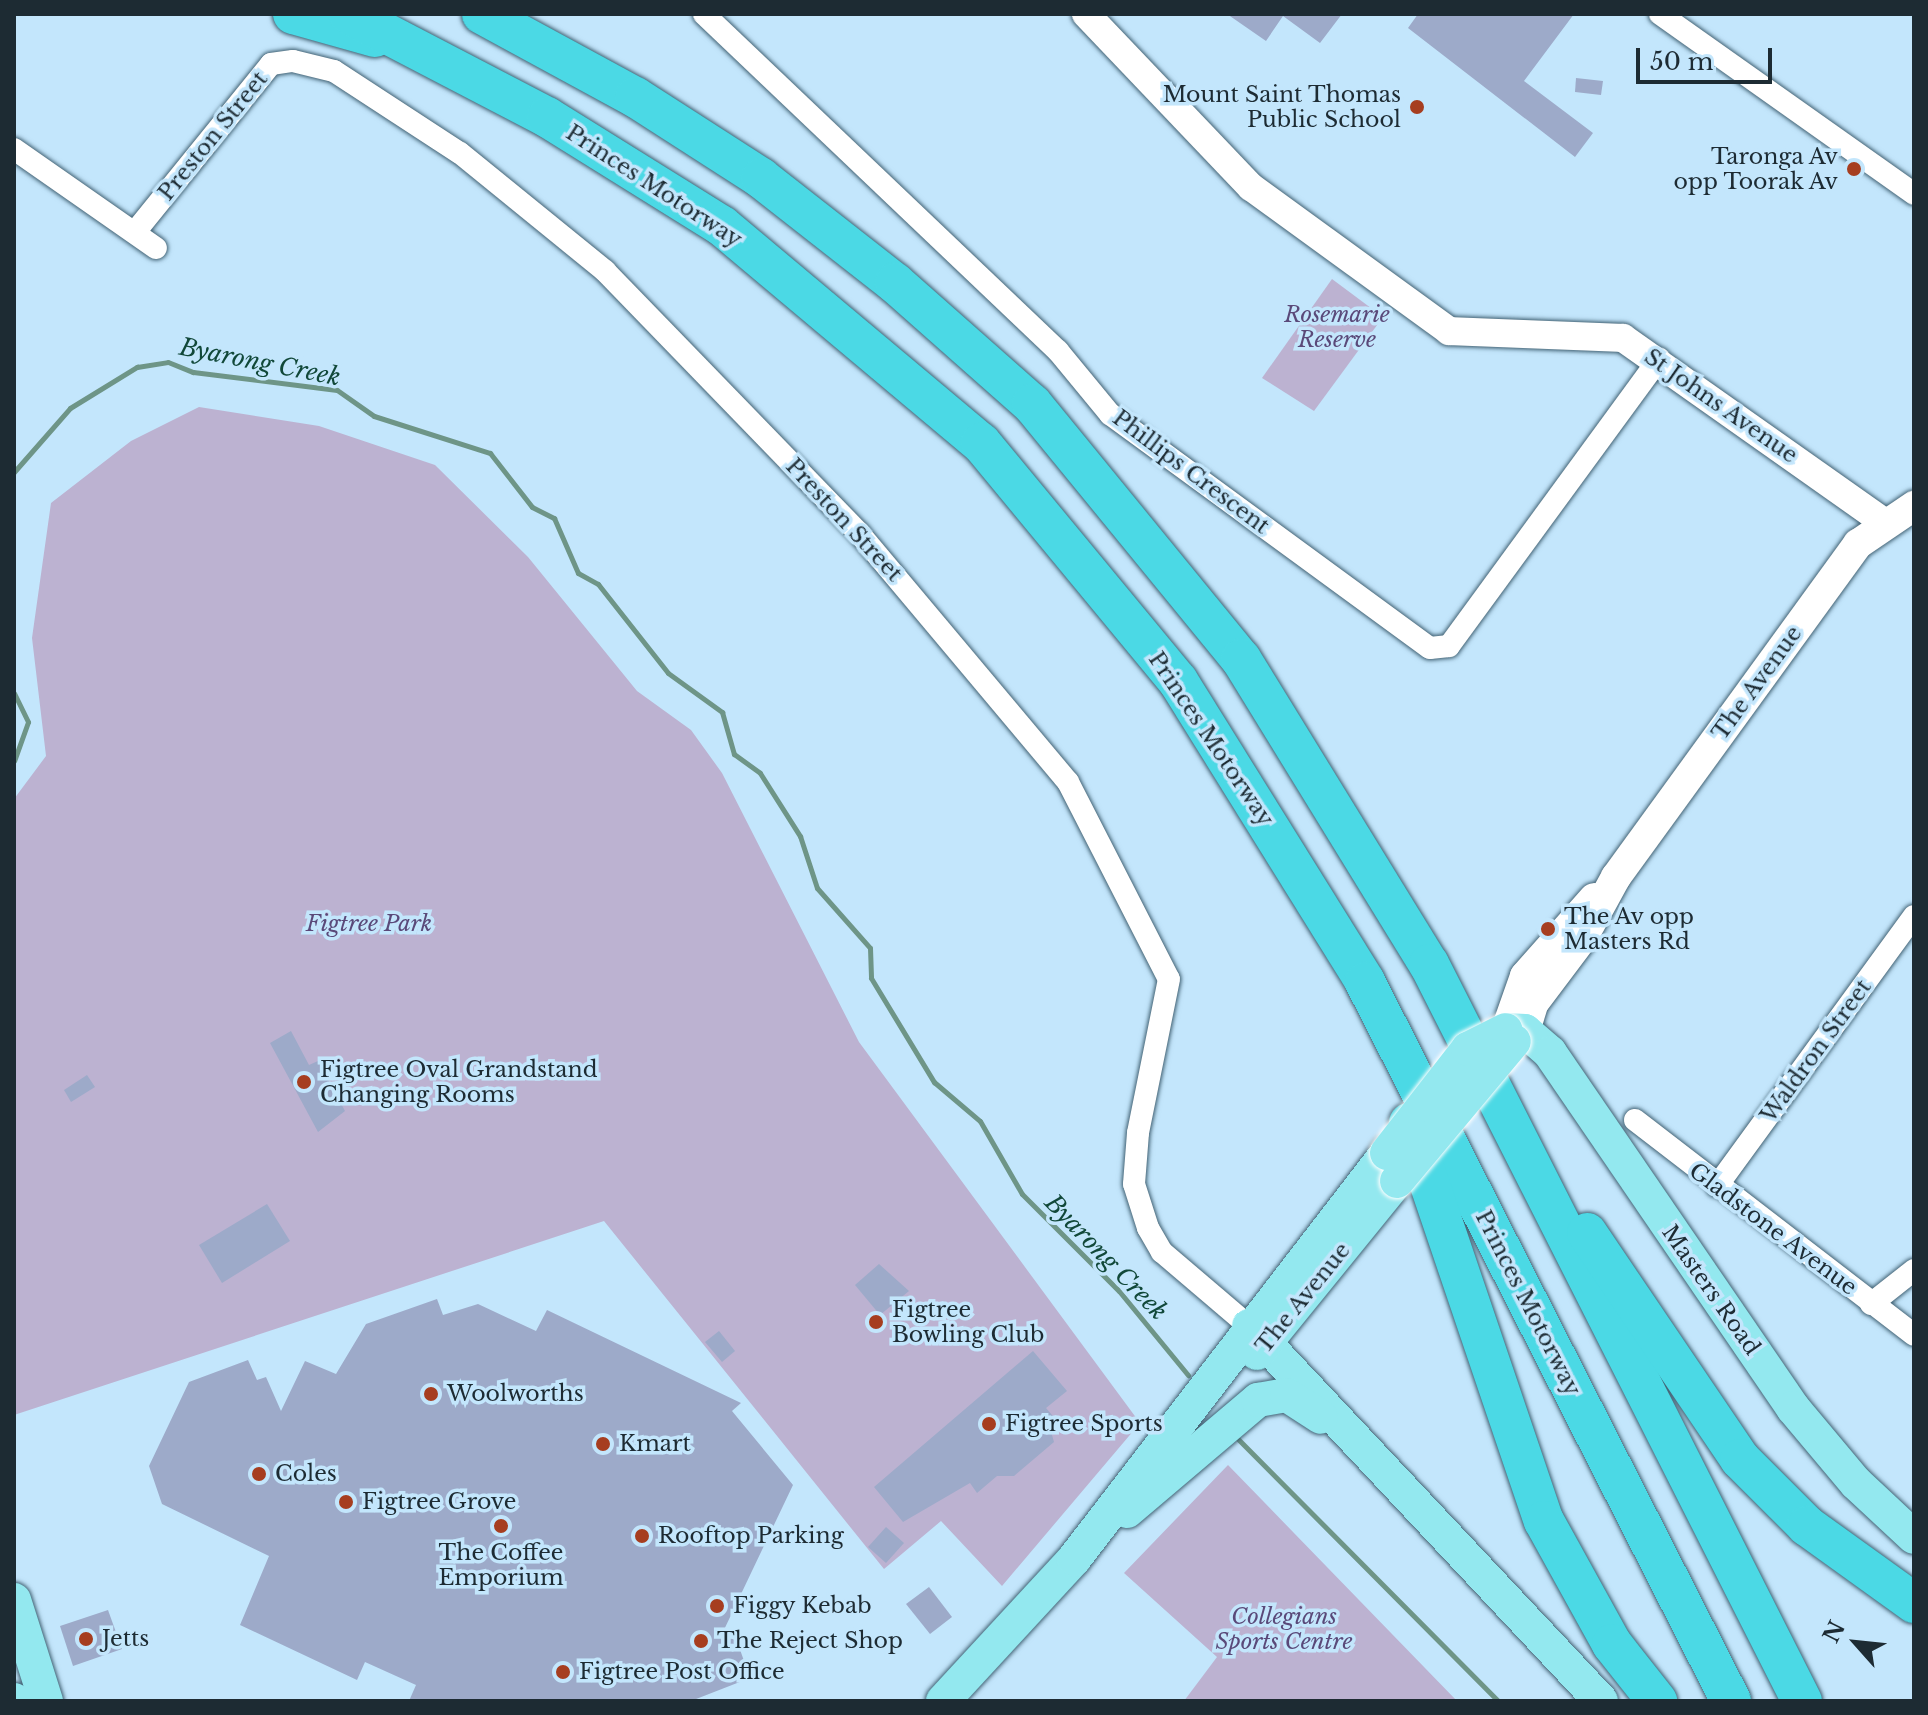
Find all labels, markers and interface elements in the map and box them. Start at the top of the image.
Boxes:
scale bar [1640,32,1776,82]
text: 50 m [1650,47,1713,76]
street label: Preston Street [153,66,273,206]
place label: Mount Saint Thomas Public School [1162,81,1401,132]
marker: Mount Saint Thomas Public School [1408,98,1426,116]
street label: Princes Motorway [561,119,747,253]
place label: Taronga Av opp Toorak Av [1672,143,1838,194]
marker: Taronga Av opp Toorak Av [1845,160,1863,178]
park label: Rosemarie Reserve [1284,301,1390,352]
water label: Byarong Creek [177,332,343,392]
street label: St Johns Avenue [1639,343,1803,469]
street label: Phillips Crescent [1108,405,1274,539]
street label: Preston Street [780,453,908,587]
street label: The Avenue [1706,620,1808,746]
street label: Princes Motorway [1143,647,1279,831]
place label: The Av opp Masters Rd [1564,903,1695,954]
park label: Figtree Park [306,911,432,937]
marker: The Av opp Masters Rd [1539,920,1557,938]
street label: Waldron Street [1755,974,1877,1128]
place label: Figtree Oval Grandstand Changing Rooms [320,1056,598,1108]
marker: Figtree Oval Grandstand Changing Rooms [295,1073,313,1091]
street label: Gladstone Avenue [1684,1157,1862,1301]
water label: Byarong Creek [1039,1188,1173,1326]
street label: Princes Motorway [1470,1206,1586,1400]
street label: Masters Road [1656,1220,1766,1360]
street label: The Avenue [1250,1237,1356,1359]
place label: Figtree Bowling Club [892,1296,1045,1348]
marker: Figtree Bowling Club [867,1313,885,1331]
place label: Woolworths [447,1381,584,1407]
marker: Woolworths [422,1385,440,1403]
place label: Figtree Sports [1005,1411,1163,1437]
marker: Figtree Sports [980,1415,998,1433]
place label: Kmart [619,1431,691,1457]
marker: Kmart [594,1435,612,1453]
place label: Coles [275,1461,337,1487]
marker: Coles [250,1465,268,1483]
place label: Figtree Grove [362,1489,516,1515]
marker: Figtree Grove [337,1493,355,1511]
marker: The Coffee Emporium [492,1517,510,1535]
place label: Rooftop Parking [658,1523,844,1549]
marker: Rooftop Parking [633,1527,651,1545]
place label: The Coffee Emporium [438,1539,564,1590]
place label: Figgy Kebab [733,1593,872,1619]
marker: Figgy Kebab [708,1597,726,1615]
park label: Collegians Sports Centre [1216,1603,1352,1654]
north arrow [1816,1603,1896,1683]
text: N [1817,1617,1851,1647]
place label: Jetts [102,1626,149,1652]
place label: The Reject Shop [717,1628,903,1654]
marker: Jetts [77,1630,95,1648]
marker: The Reject Shop [692,1632,710,1650]
place label: Figtree Post Office [579,1659,785,1685]
marker: Figtree Post Office [554,1663,572,1681]

